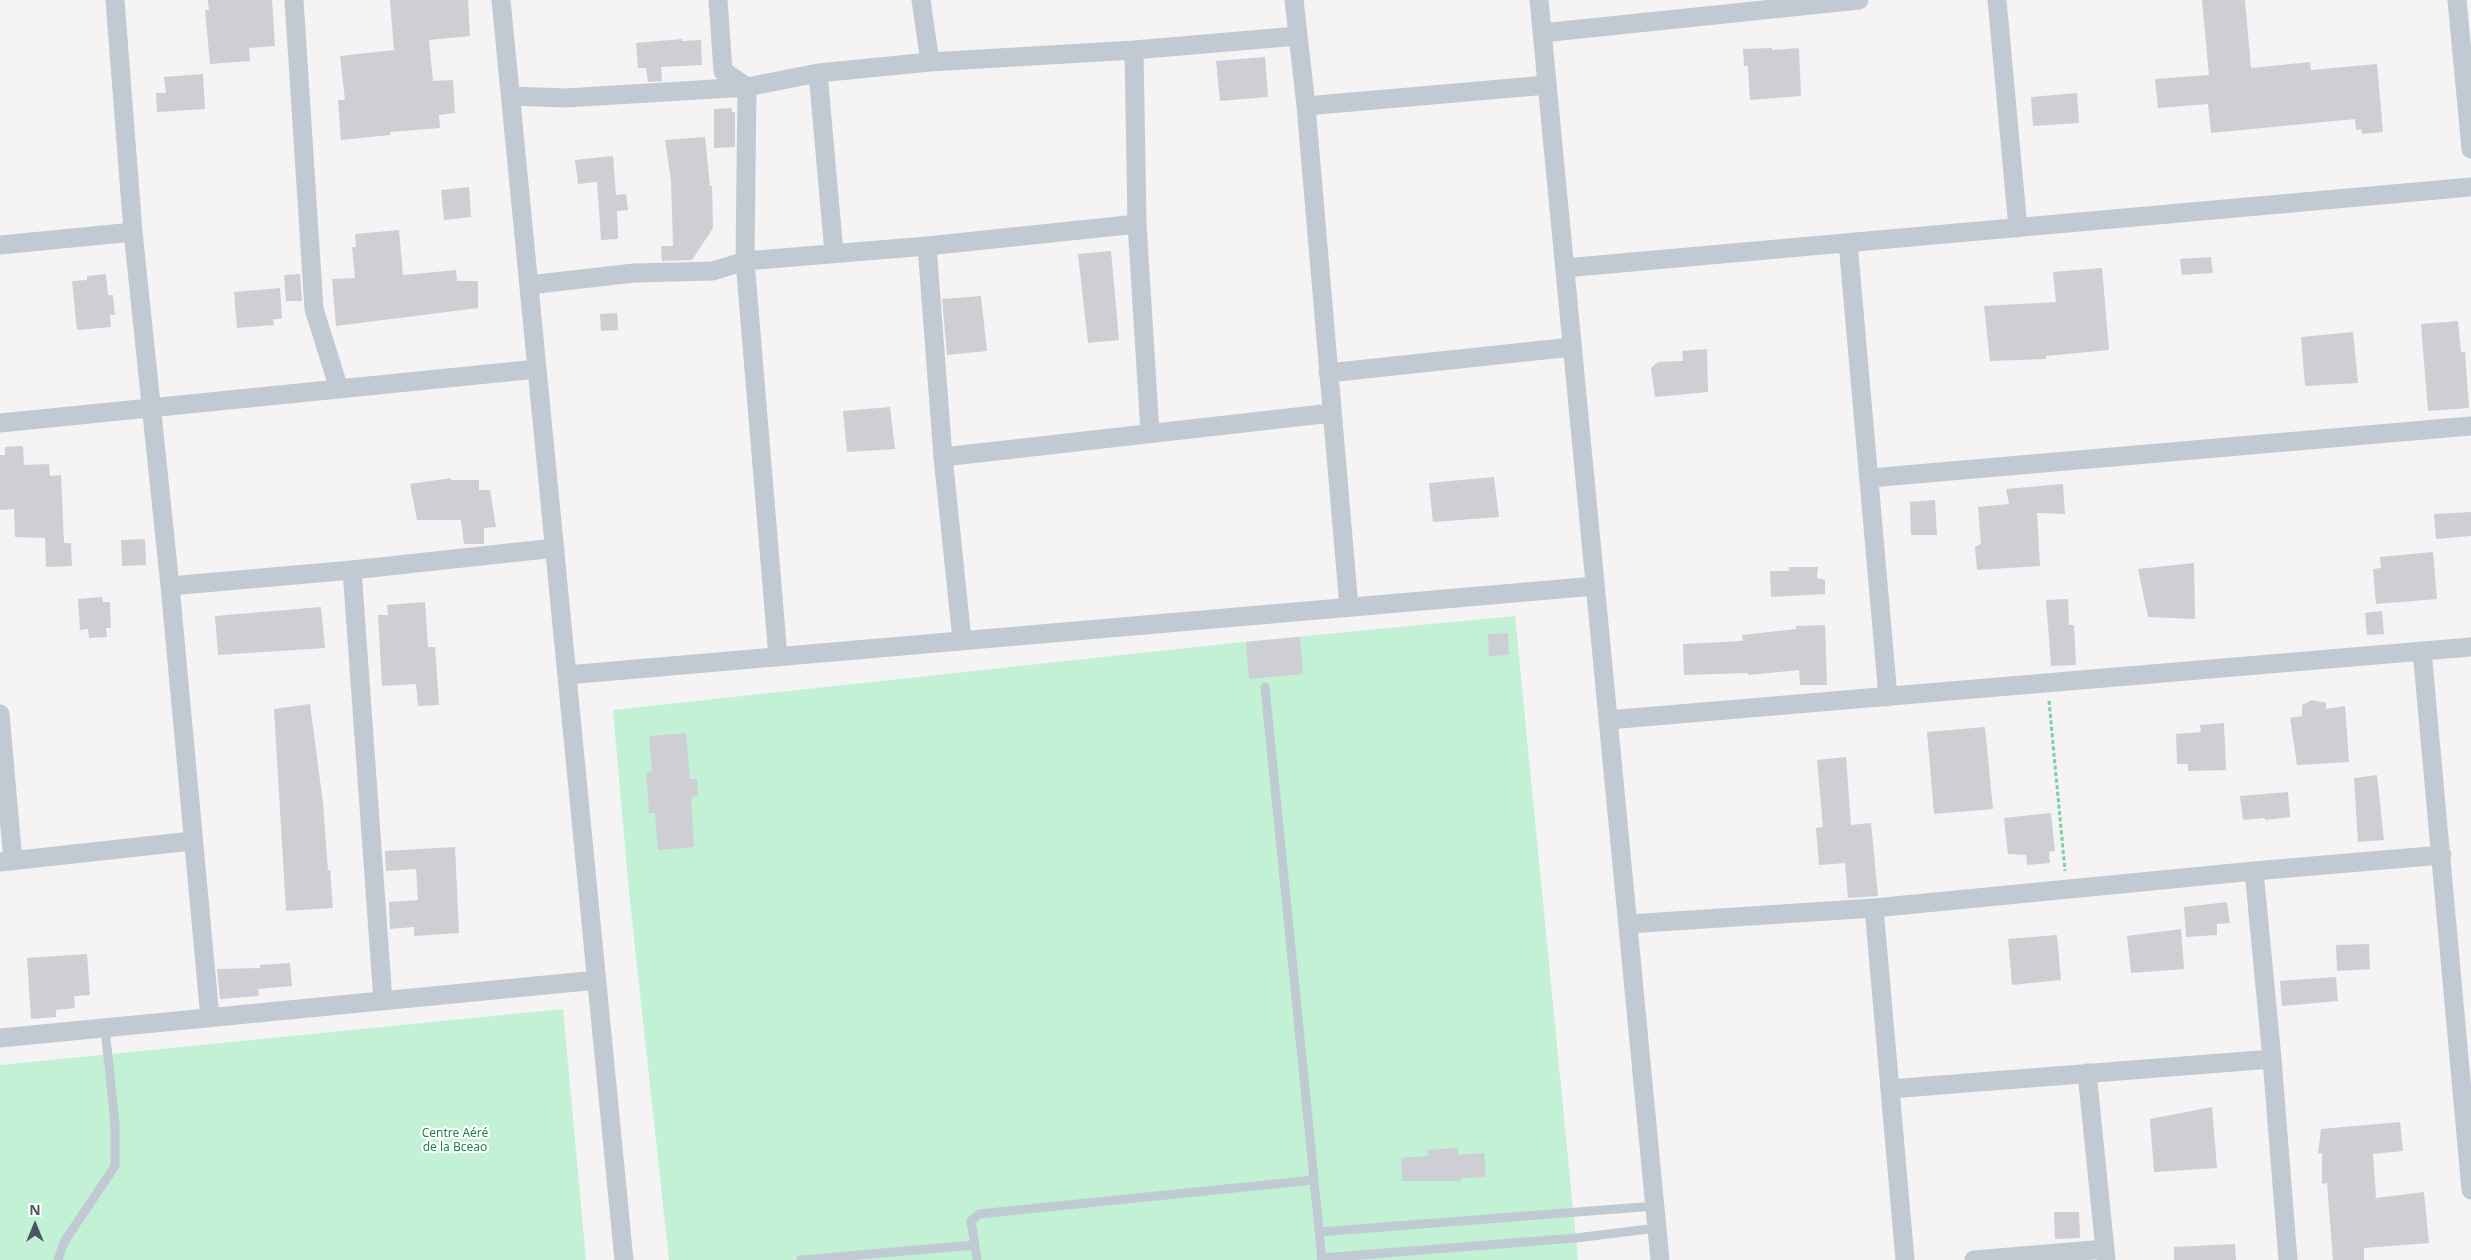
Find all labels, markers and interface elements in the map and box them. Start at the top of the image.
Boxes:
park label: Centre Aéré de la Bceao [422,1127,488,1155]
north arrow [10,1200,60,1250]
text: N [29,1200,41,1219]

